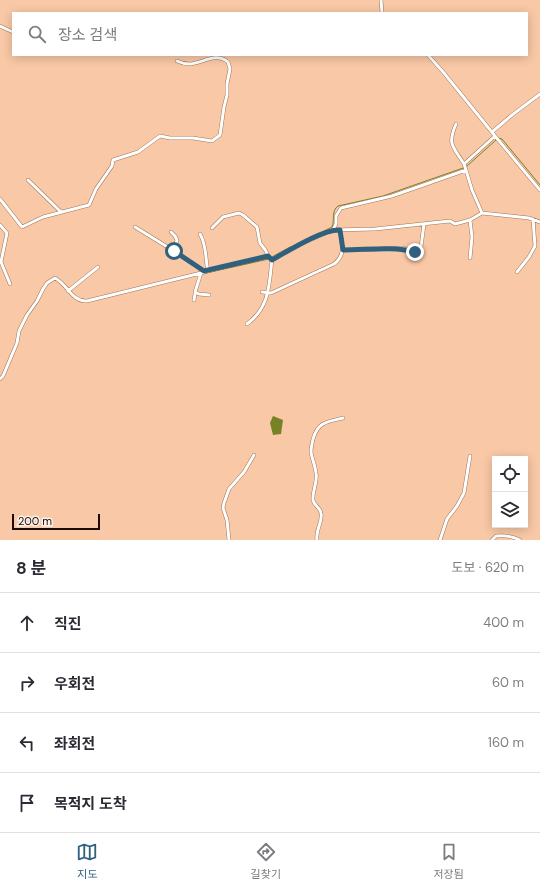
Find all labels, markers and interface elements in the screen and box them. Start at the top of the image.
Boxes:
search box [12,12,528,56]
icon: search [26,23,48,45]
text: 장소 검색 [58,25,117,45]
route start [165,242,183,260]
route end [406,243,424,261]
map controls [492,456,528,528]
button: locate [492,456,528,492]
button: layers [492,492,528,528]
scale bar [12,512,100,531]
text: 200 m [18,514,52,528]
text: 8 분 [16,557,46,579]
text: 도보 · 620 m [451,559,524,576]
icon: ahead [16,612,38,634]
text: 직진 [54,614,82,634]
text: 400 m [483,614,524,631]
icon: right [16,672,38,694]
text: 우회전 [54,674,95,694]
text: 60 m [492,674,524,691]
icon: left [16,732,38,754]
text: 좌회전 [54,734,95,754]
text: 160 m [488,734,524,751]
icon: arrive [16,792,38,814]
text: 목적지 도착 [54,794,127,814]
tab: 지도 [76,841,98,881]
tab: 길찾기 [251,841,281,881]
tab: 저장됨 [433,841,464,881]

